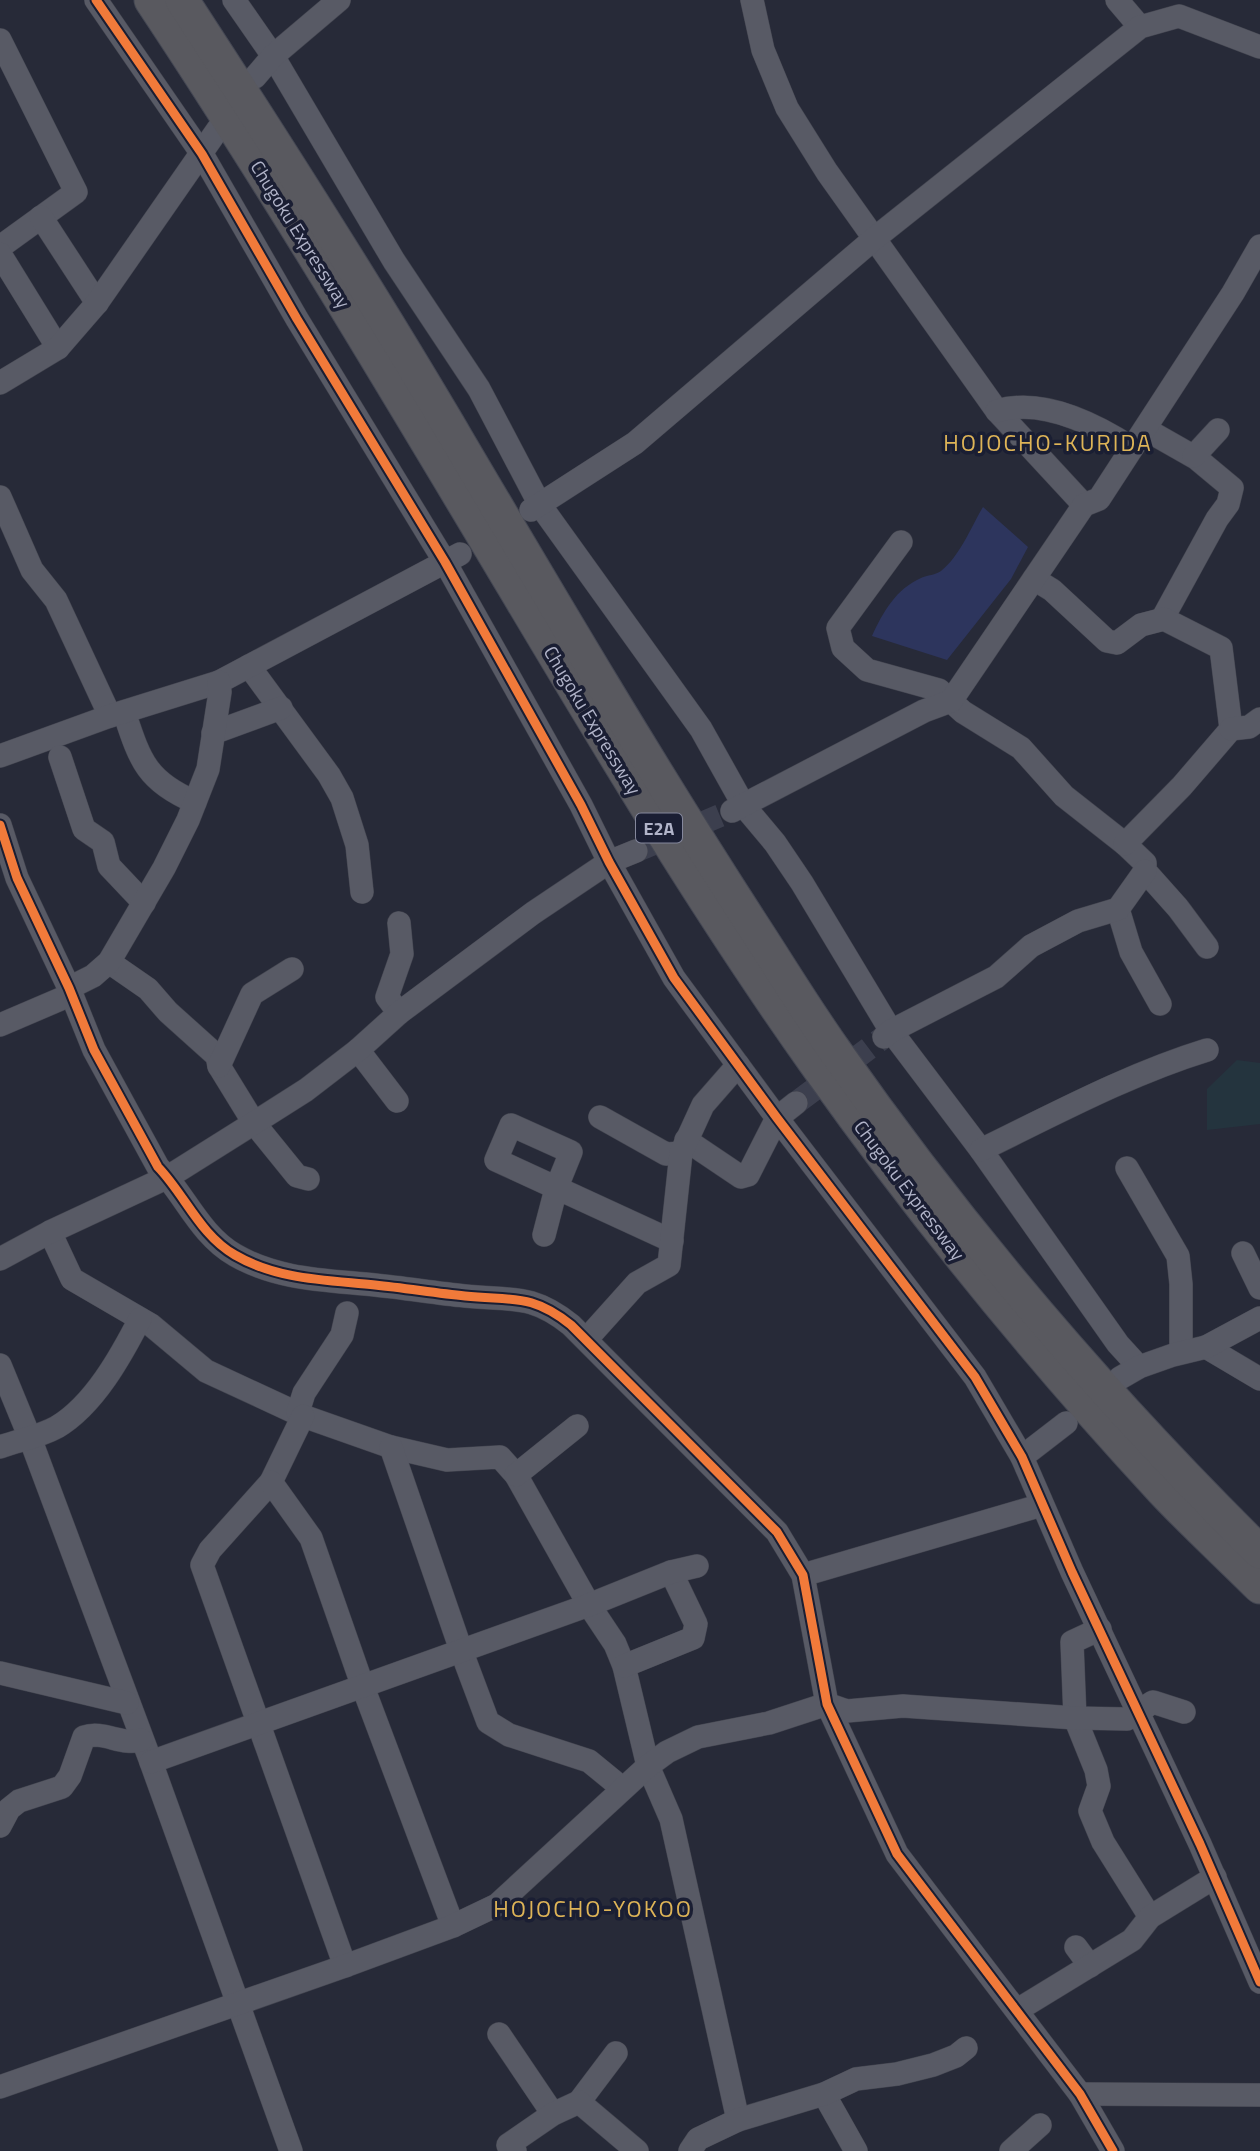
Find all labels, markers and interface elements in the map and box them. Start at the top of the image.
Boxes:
street label: Chugoku Expressway [244,154,358,314]
district label: HOJOCHO-KURIDA [943,425,1153,460]
street label: Chugoku Expressway [537,640,649,800]
road number: E2A [636,814,682,842]
street label: Chugoku Expressway [847,1114,973,1266]
district label: HOJOCHO-YOKOO [493,1891,693,1926]

